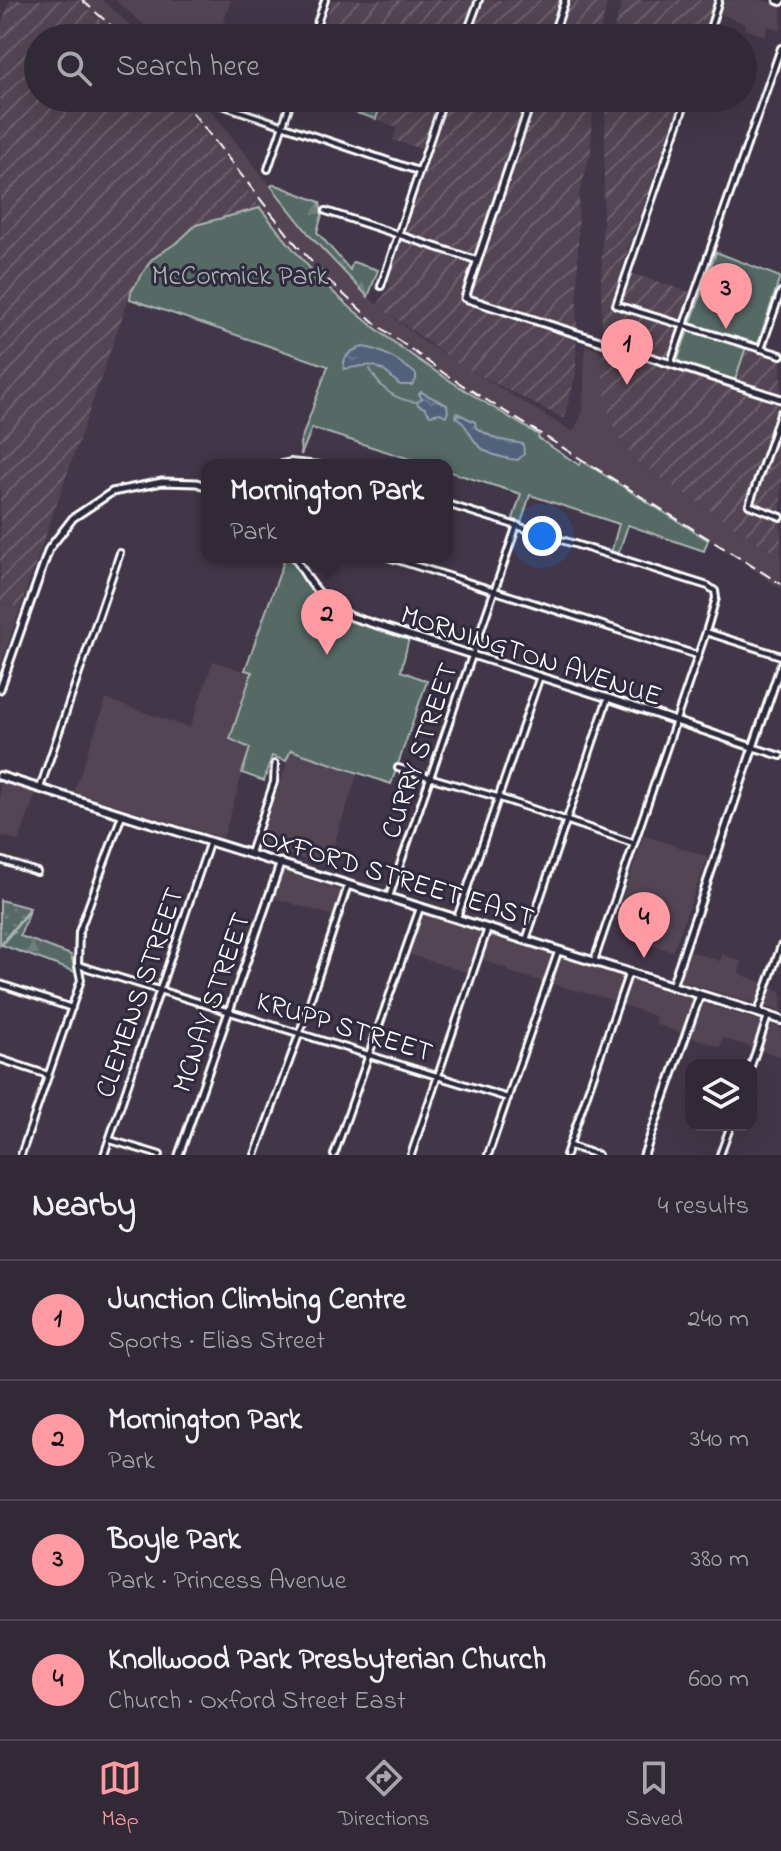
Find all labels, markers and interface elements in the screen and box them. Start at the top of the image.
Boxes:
search box [24,24,757,112]
icon: search [52,46,96,90]
text: Search here [116,46,260,90]
park label: McCormick Park [151,257,329,298]
pin: 3 [700,263,752,329]
pin: 1 [601,319,653,385]
popup [201,459,453,563]
text: Mornington Park [230,470,424,514]
text: Park [230,514,277,552]
your location [522,516,562,556]
pin: 2 [301,589,353,655]
street label: MORNINGTON AVENUE [395,596,667,719]
street label: CURRY STREET [372,658,471,845]
street label: OXFORD STREET EAST [255,818,539,940]
street label: CLEMENS STREET [86,882,197,1104]
pin: 4 [618,892,670,958]
street label: MCNAY STREET [163,908,263,1099]
street label: KRUPP STREET [251,982,437,1075]
map controls [685,1059,757,1131]
button: layers [685,1059,757,1131]
text: Nearby [32,1182,136,1232]
text: 4 results [658,1188,749,1226]
text: Junction Climbing Centre [108,1279,406,1323]
text: 1 [54,1301,62,1339]
text: 240 m [687,1301,749,1339]
text: Sports · Elias Street [108,1323,325,1361]
text: Mornington Park [108,1399,302,1443]
text: 2 [52,1421,64,1459]
text: 340 m [690,1421,749,1459]
text: Park [108,1443,155,1481]
text: Boyle Park [108,1519,241,1563]
text: 3 [53,1541,63,1579]
text: 380 m [691,1541,749,1579]
text: Park · Princess Avenue [108,1563,346,1601]
text: Knollwood Park Presbyterian Church [108,1639,546,1683]
text: 4 [53,1661,63,1699]
text: 600 m [688,1661,749,1699]
text: Church · Oxford Street East [108,1683,406,1721]
tab: Map [98,1756,142,1836]
tab: Directions [338,1756,429,1836]
tab: Saved [626,1756,683,1836]

